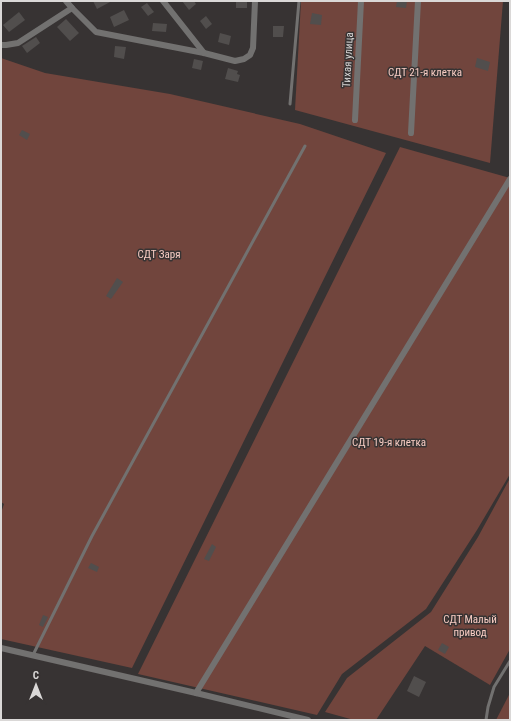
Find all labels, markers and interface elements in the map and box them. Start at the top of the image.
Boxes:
street label: Тихая улица [340,32,356,88]
park label: СДТ 21-я клетка [388,66,462,79]
park label: СДТ Заря [137,248,181,261]
park label: СДТ 19-я клетка [352,436,426,449]
park label: СДТ Малый привод [443,613,497,639]
north arrow [16,665,56,705]
text: С [33,669,39,682]

